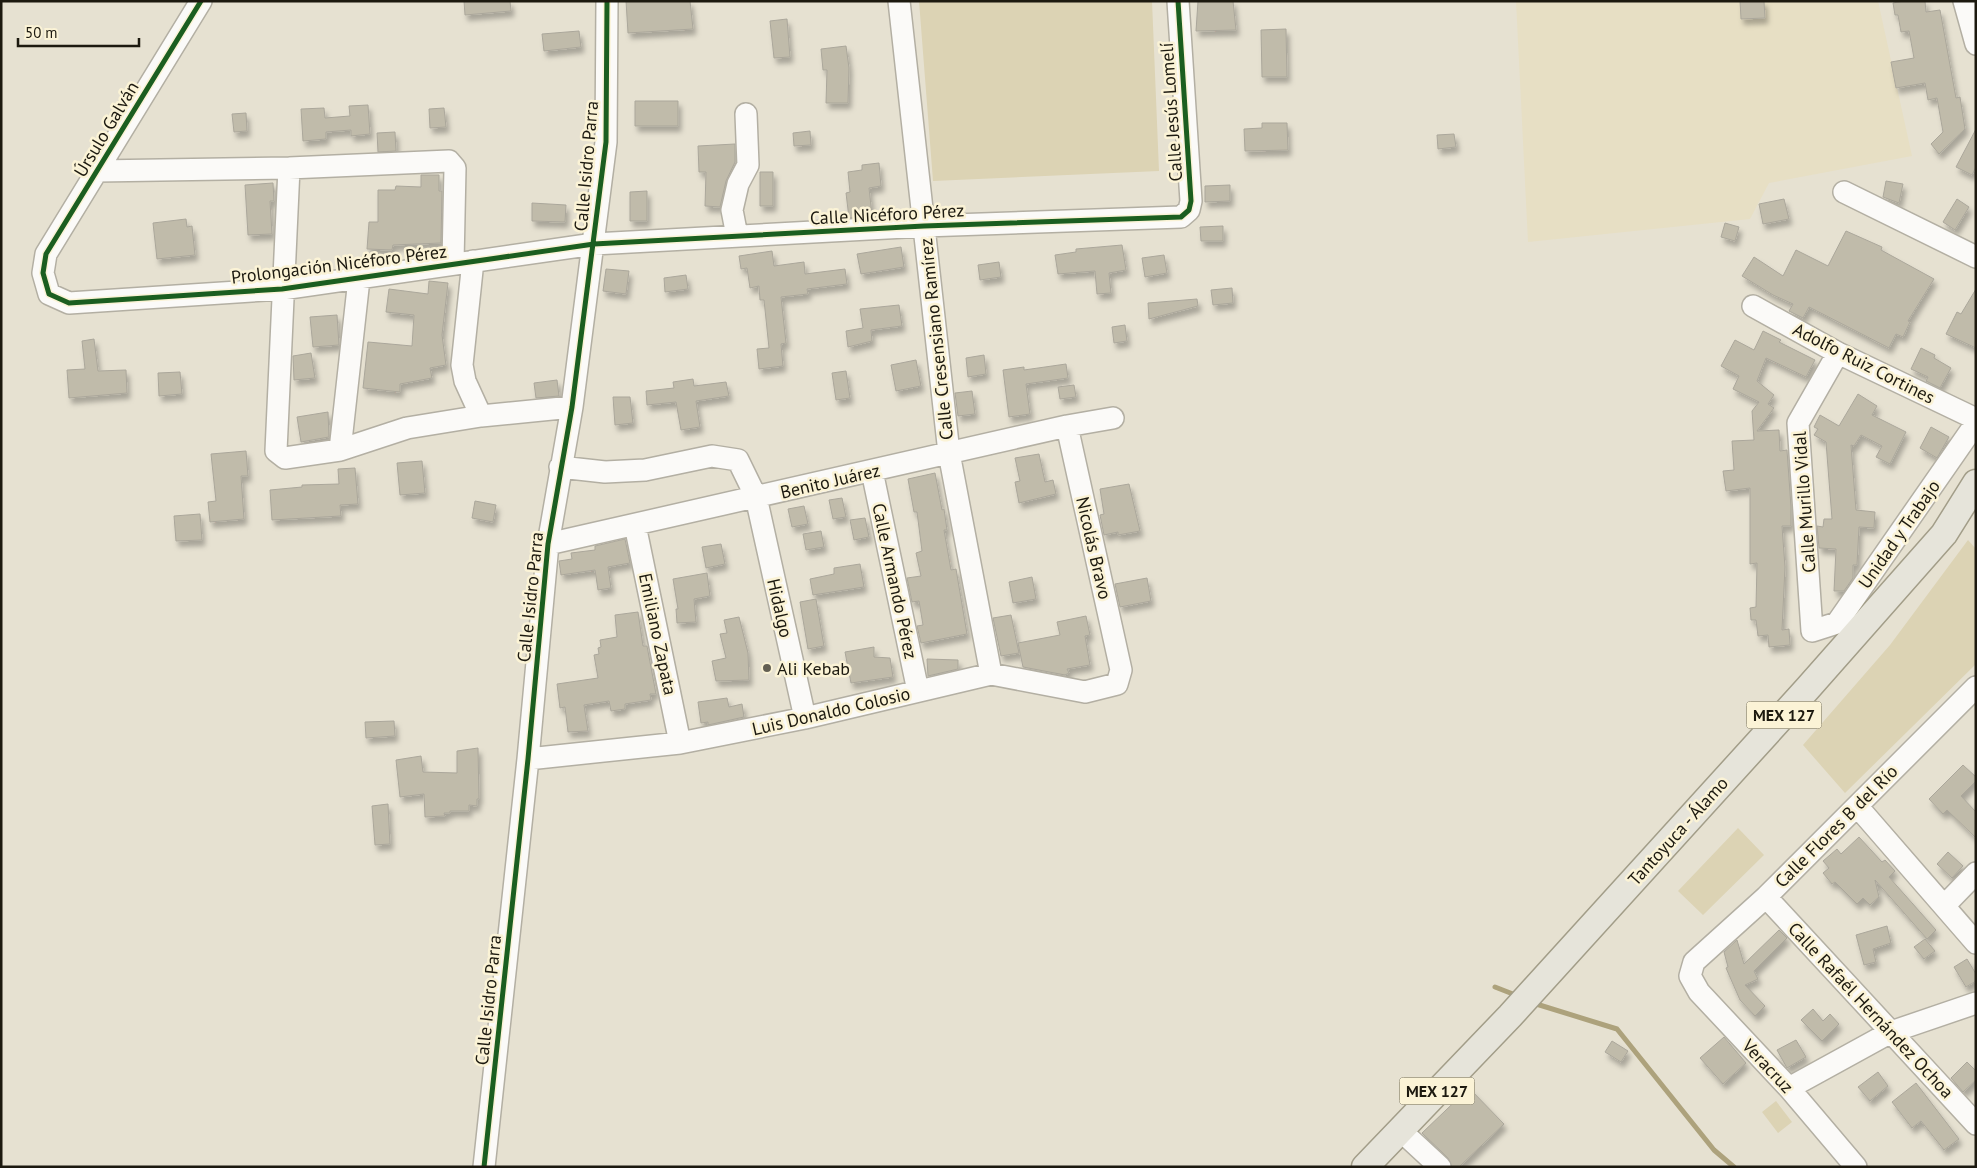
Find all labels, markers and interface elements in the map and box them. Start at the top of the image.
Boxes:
scale bar [18,15,139,47]
text: 50 m [25,23,58,42]
street label: Calle Jesús Lomelí [1155,42,1187,182]
street label: Úrsulo Galván [68,77,144,181]
street label: Calle Isidro Parra [569,100,603,232]
street label: Calle Nicéforo Pérez [809,198,965,230]
street label: Calle Cresensiano Ramírez [914,237,958,441]
street label: Prolongación Nicéforo Pérez [230,239,448,289]
street label: Adolfo Ruiz Cortines [1789,317,1939,409]
street label: Calle Murillo Vidal [1788,430,1820,573]
street label: Benito Juárez [778,458,882,504]
street label: Unidad y Trabajo [1853,475,1945,593]
street label: Nicolás Bravo [1071,494,1117,602]
street label: Calle Armando Pérez [867,501,923,661]
street label: Calle Isidro Parra [512,531,548,663]
street label: Emiliano Zapata [634,571,682,697]
street label: Hidalgo [762,576,798,640]
place label: Ali Kebab [777,657,850,680]
marker: Ali Kebab [761,662,773,674]
street label: Luis Donaldo Colosio [750,682,912,740]
road number: MEX 127 [1746,702,1822,728]
street label: Calle Flores B del Río [1770,760,1902,892]
street label: Tantoyuca - Álamo [1623,772,1733,890]
street label: Calle Rafaél Hernández Ochoa [1783,917,1959,1103]
street label: Calle Isidro Parra [470,934,506,1066]
street label: Veracruz [1737,1034,1799,1098]
road number: MEX 127 [1400,1078,1474,1104]

